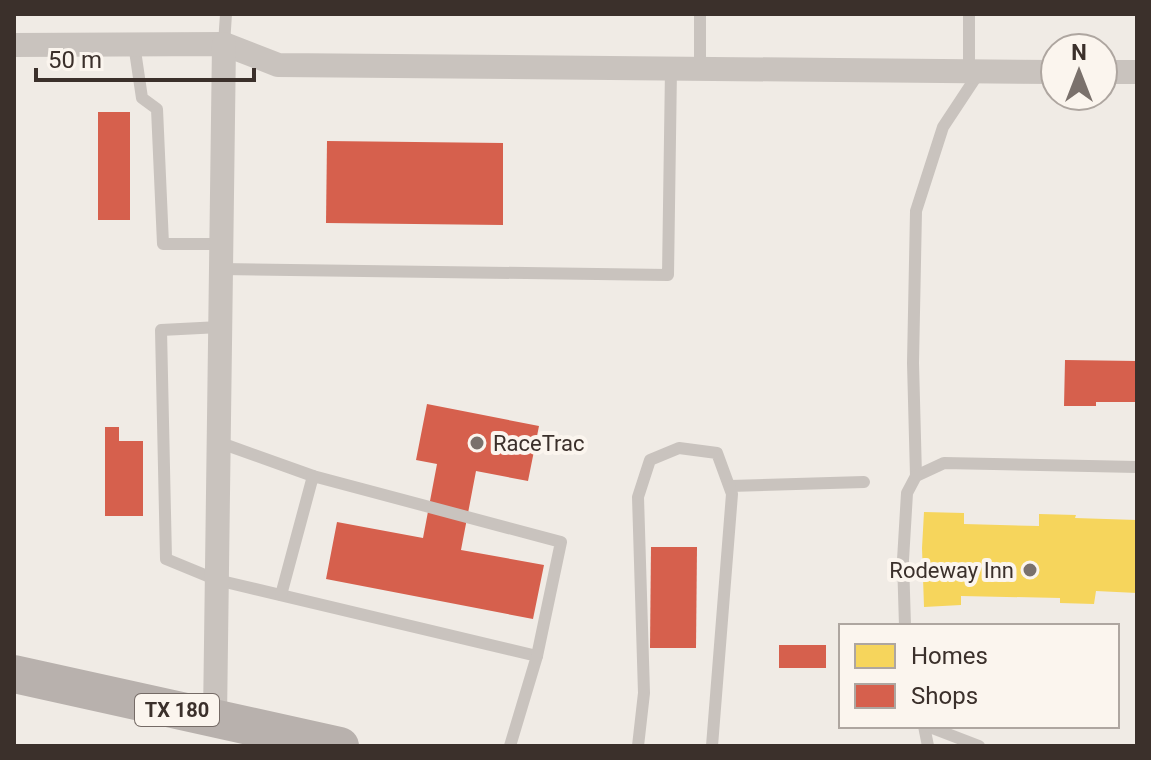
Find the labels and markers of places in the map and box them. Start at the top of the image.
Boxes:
place label: RaceTrac [493,431,585,456]
marker: RaceTrac [468,434,486,452]
place label: Rodeway Inn [889,558,1014,583]
marker: Rodeway Inn [1021,561,1039,579]

